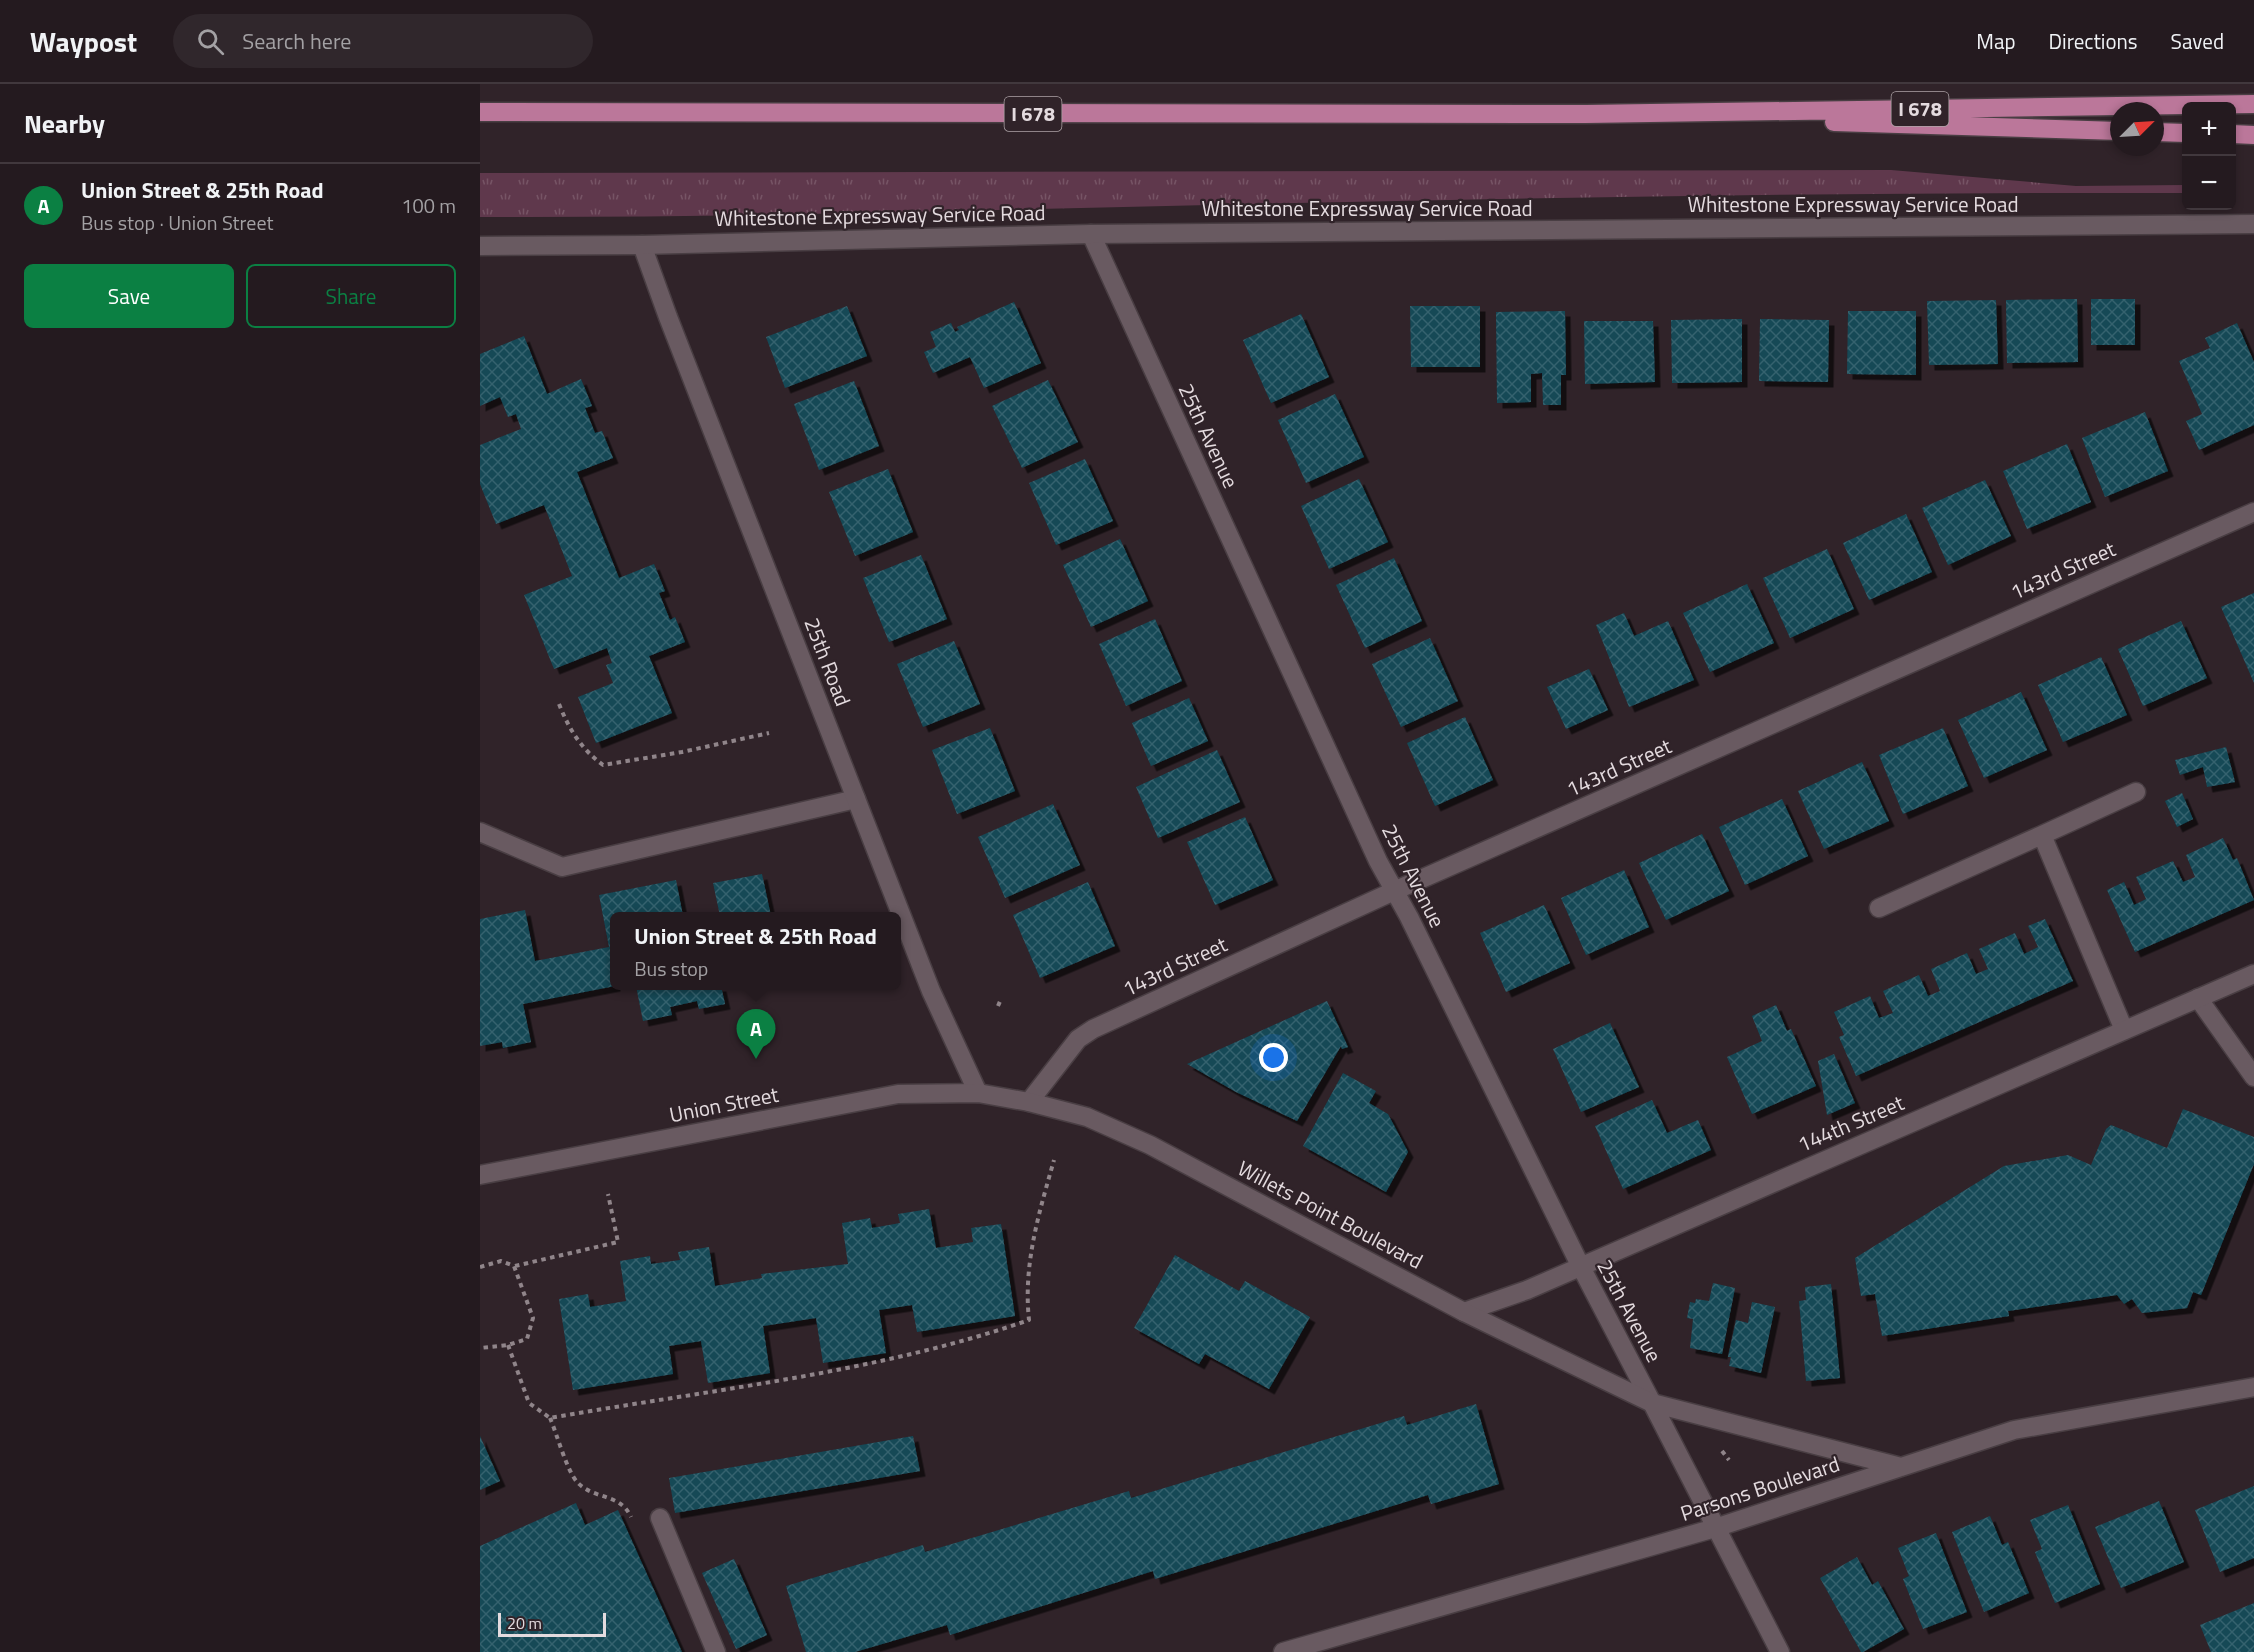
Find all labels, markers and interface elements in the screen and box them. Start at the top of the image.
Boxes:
search box [173,14,593,68]
text: Waypost [30,20,137,63]
text: Search here [242,24,351,58]
icon: search [194,25,227,58]
text: Map [1976,25,2016,57]
text: Directions [2049,25,2138,57]
text: Saved [2171,25,2224,57]
road number: I 678 [1892,92,1948,126]
road number: I 678 [1004,97,1062,131]
north arrow [2110,102,2164,156]
map controls [2182,102,2236,210]
button: + [2182,102,2236,156]
text: Nearby [24,104,105,143]
button: − [2182,156,2236,210]
text: Union Street & 25th Road [81,173,324,207]
street label: Whitestone Expressway Service Road [1687,188,2019,220]
text: A [37,190,50,221]
text: 100 m [401,190,456,221]
street label: Whitestone Expressway Service Road [1201,192,1533,224]
street label: Whitestone Expressway Service Road [714,196,1046,234]
text: Bus stop · Union Street [81,207,273,238]
button: Save [24,264,234,328]
button: Share [246,264,456,328]
street label: 25th Avenue [1171,378,1247,493]
street label: 143rd Street [2005,532,2121,608]
street label: 25th Road [796,613,859,710]
street label: 143rd Street [1561,729,1677,805]
street label: 25th Avenue [1374,818,1454,933]
popup [610,912,901,990]
text: Union Street & 25th Road [634,919,877,953]
street label: 143rd Street [1117,928,1233,1004]
text: Bus stop [634,953,708,984]
pin: A [736,1010,776,1059]
your location [1259,1043,1288,1072]
street label: Union Street [667,1078,782,1130]
street label: 144th Street [1792,1086,1909,1160]
street label: Willets Point Boulevard [1232,1152,1429,1276]
street label: 25th Avenue [1589,1253,1670,1368]
street label: Parsons Boulevard [1676,1447,1843,1529]
scale bar [498,1610,606,1638]
text: 20 m [507,1611,542,1635]

